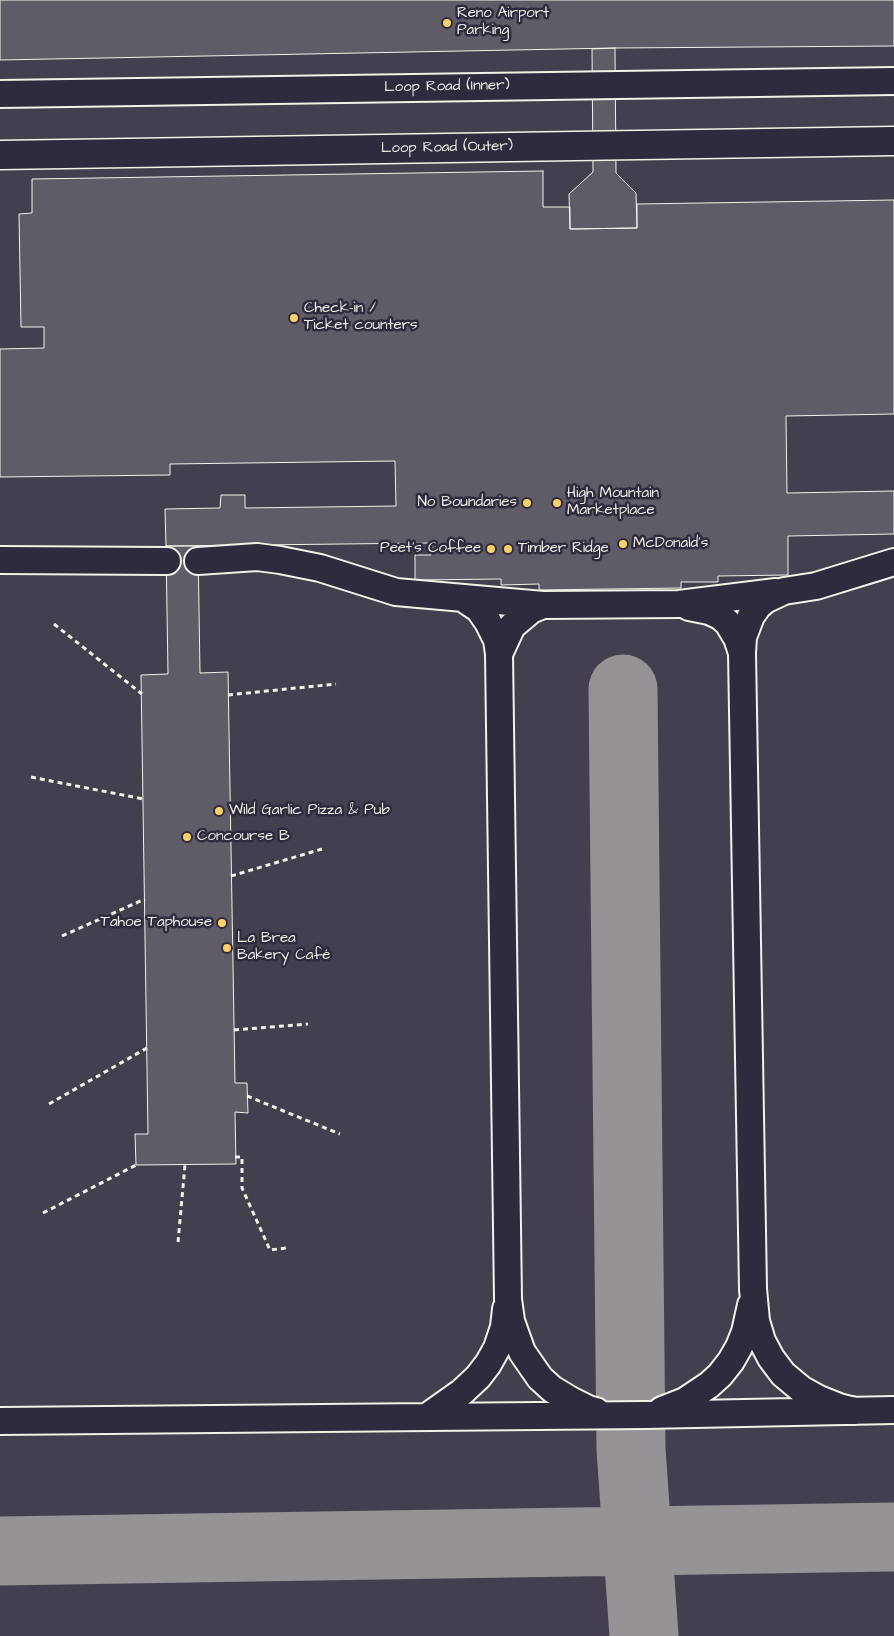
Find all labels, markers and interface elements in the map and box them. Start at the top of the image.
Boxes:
place label: Reno Airport Parking [457,5,549,40]
marker: Reno Airport Parking [441,17,453,29]
street label: Loop Road (Inner) [384,77,510,97]
street label: Loop Road (Outer) [381,138,513,158]
place label: Check-in / Ticket counters [304,300,418,335]
marker: Check-in / Ticket counters [288,312,300,324]
place label: High Mountain Marketplace [567,485,659,520]
place label: No Boundaries [417,494,517,512]
marker: No Boundaries [521,497,533,509]
marker: High Mountain Marketplace [551,497,563,509]
place label: McDonald's [633,535,708,553]
marker: McDonald's [617,538,629,550]
place label: Peet's Coffee [380,540,481,558]
place label: Timber Ridge [518,540,609,558]
marker: Peet's Coffee [485,543,497,555]
marker: Timber Ridge [502,543,514,555]
place label: Wild Garlic Pizza & Pub [229,802,390,820]
marker: Wild Garlic Pizza & Pub [213,805,225,817]
place label: Concourse B [197,828,290,846]
marker: Concourse B [181,831,193,843]
place label: Tahoe Taphouse [101,914,212,932]
marker: Tahoe Taphouse [216,917,228,929]
place label: La Brea Bakery Café [237,930,330,965]
marker: La Brea Bakery Café [221,942,233,954]

